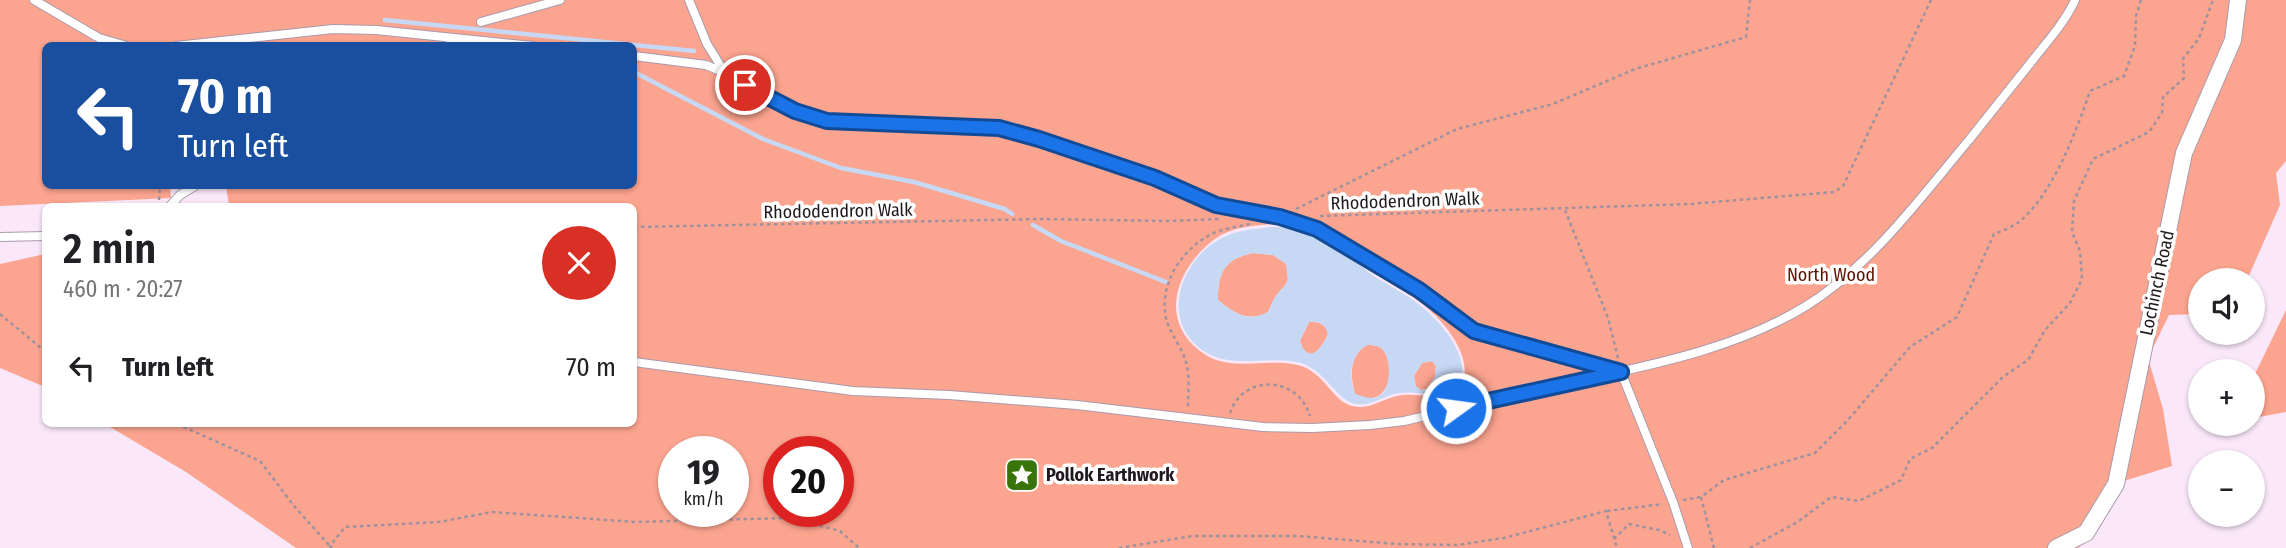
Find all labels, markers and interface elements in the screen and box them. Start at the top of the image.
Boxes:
pin [715,55,775,115]
icon: arrive [726,66,764,104]
text: 70 m [178,67,273,126]
icon: left [63,70,154,161]
text: Turn left [178,127,288,165]
street label: Rhododendron Walk [1330,187,1481,215]
street label: Rhododendron Walk [763,199,913,223]
text: 2 min [63,224,156,274]
button: close [542,226,616,300]
street label: Lochinch Road [2135,228,2179,338]
park label: North Wood [1787,264,1875,286]
map controls [2188,268,2265,527]
button: sound [2188,268,2265,345]
text: 460 m · 20:27 [63,275,183,303]
icon: left [63,349,101,387]
text: Turn left [122,352,214,383]
text: 70 m [566,352,616,383]
button: + [2188,359,2265,436]
position arrow [1419,371,1493,445]
speed limit sign: 20 [763,436,854,527]
button: − [2188,450,2265,527]
text: 19 [687,451,720,493]
place icon: Pollok Earthwork [1003,456,1041,494]
place label: Pollok Earthwork [1046,464,1175,486]
text: km/h [683,488,724,510]

